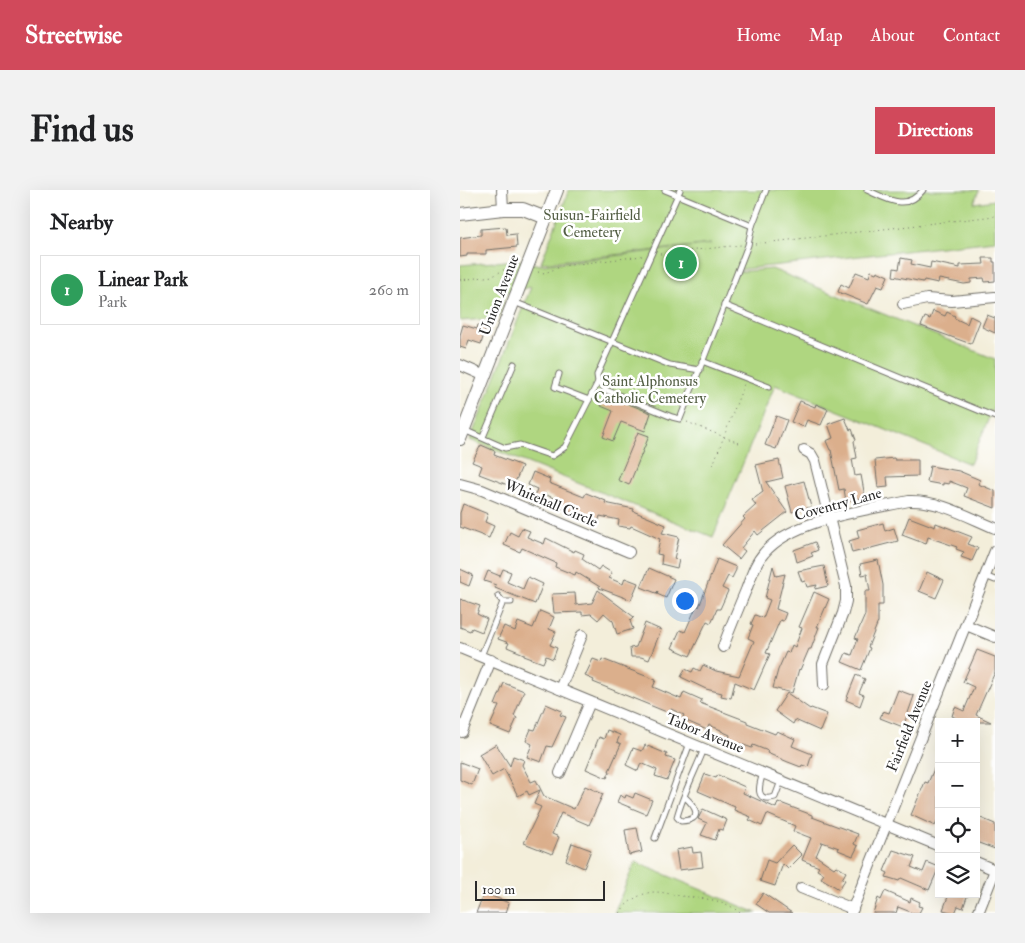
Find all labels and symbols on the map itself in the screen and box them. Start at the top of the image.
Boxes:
park label: Suisun-Fairfield Cemetery [543,206,641,242]
pin: 1 [665,244,697,282]
street label: Union Avenue [475,252,524,338]
park label: Saint Alphonsus Catholic Cemetery [594,372,707,408]
street label: Whitehall Circle [500,475,600,532]
street label: Coventry Lane [792,484,884,525]
your location [672,588,698,614]
street label: Fairfield Avenue [882,678,936,775]
street label: Tabor Avenue [663,709,747,758]
scale bar [475,878,605,901]

